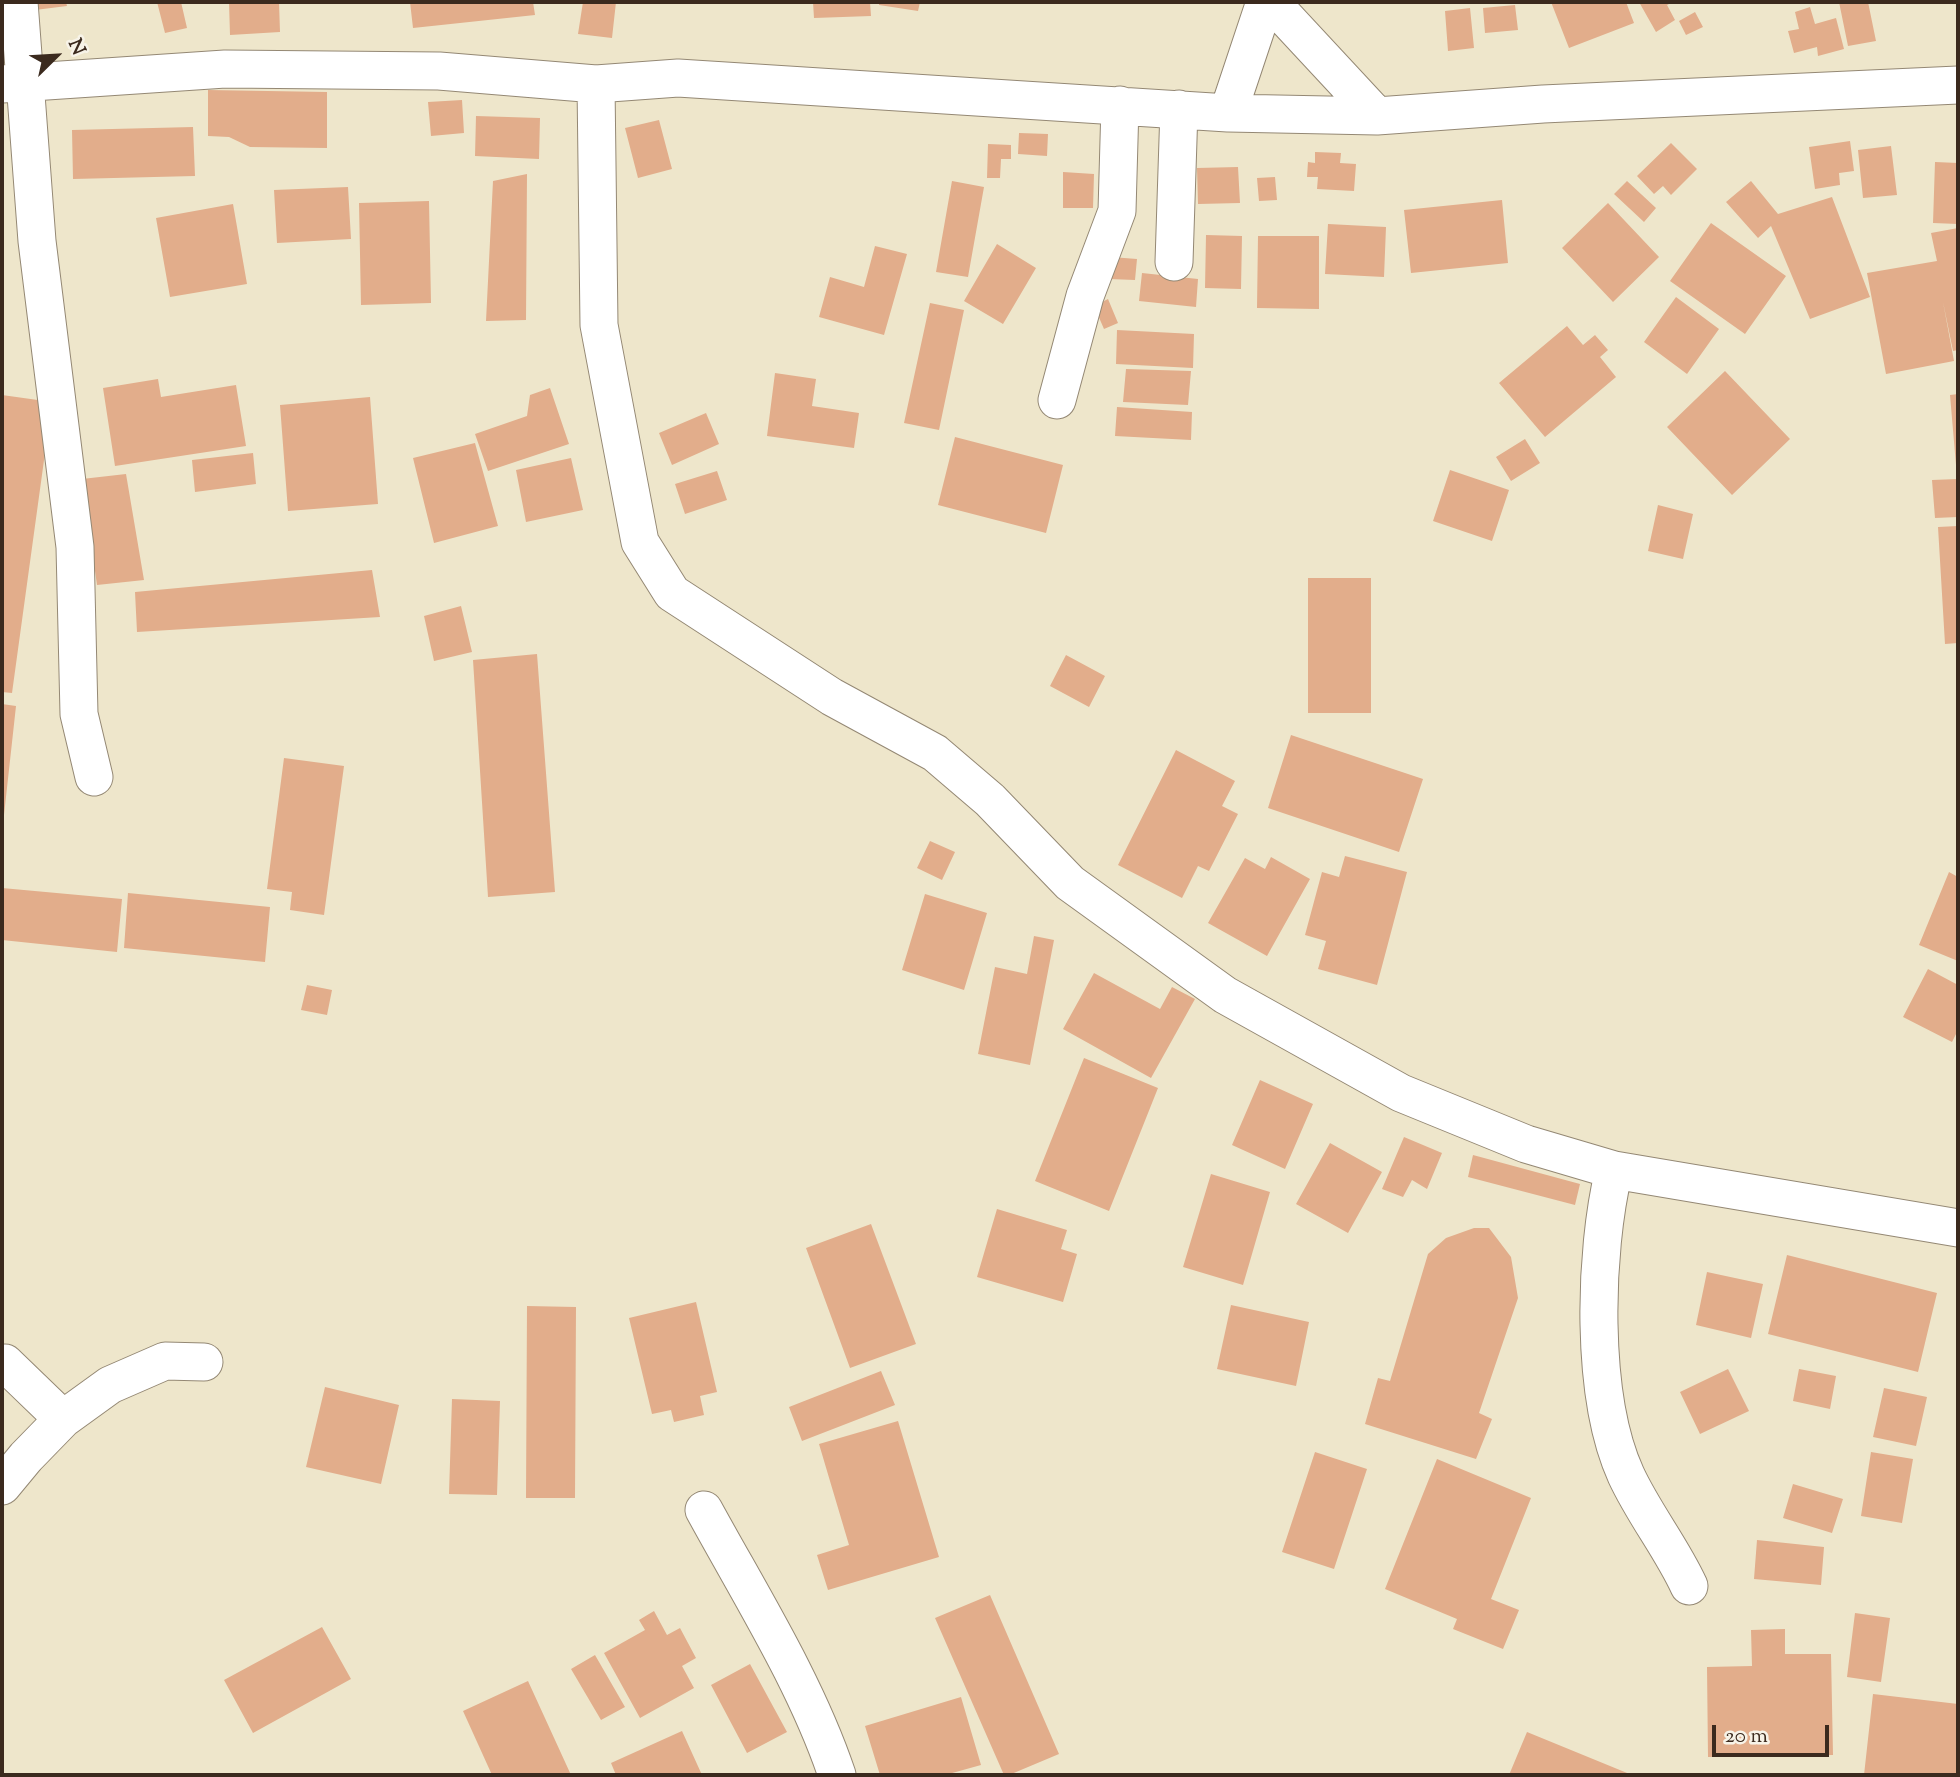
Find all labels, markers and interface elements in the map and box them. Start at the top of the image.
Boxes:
north arrow [21,21,91,91]
text: N [60,35,91,60]
scale bar [1715,1710,1832,1754]
text: 20 m [1725,1722,1768,1752]

